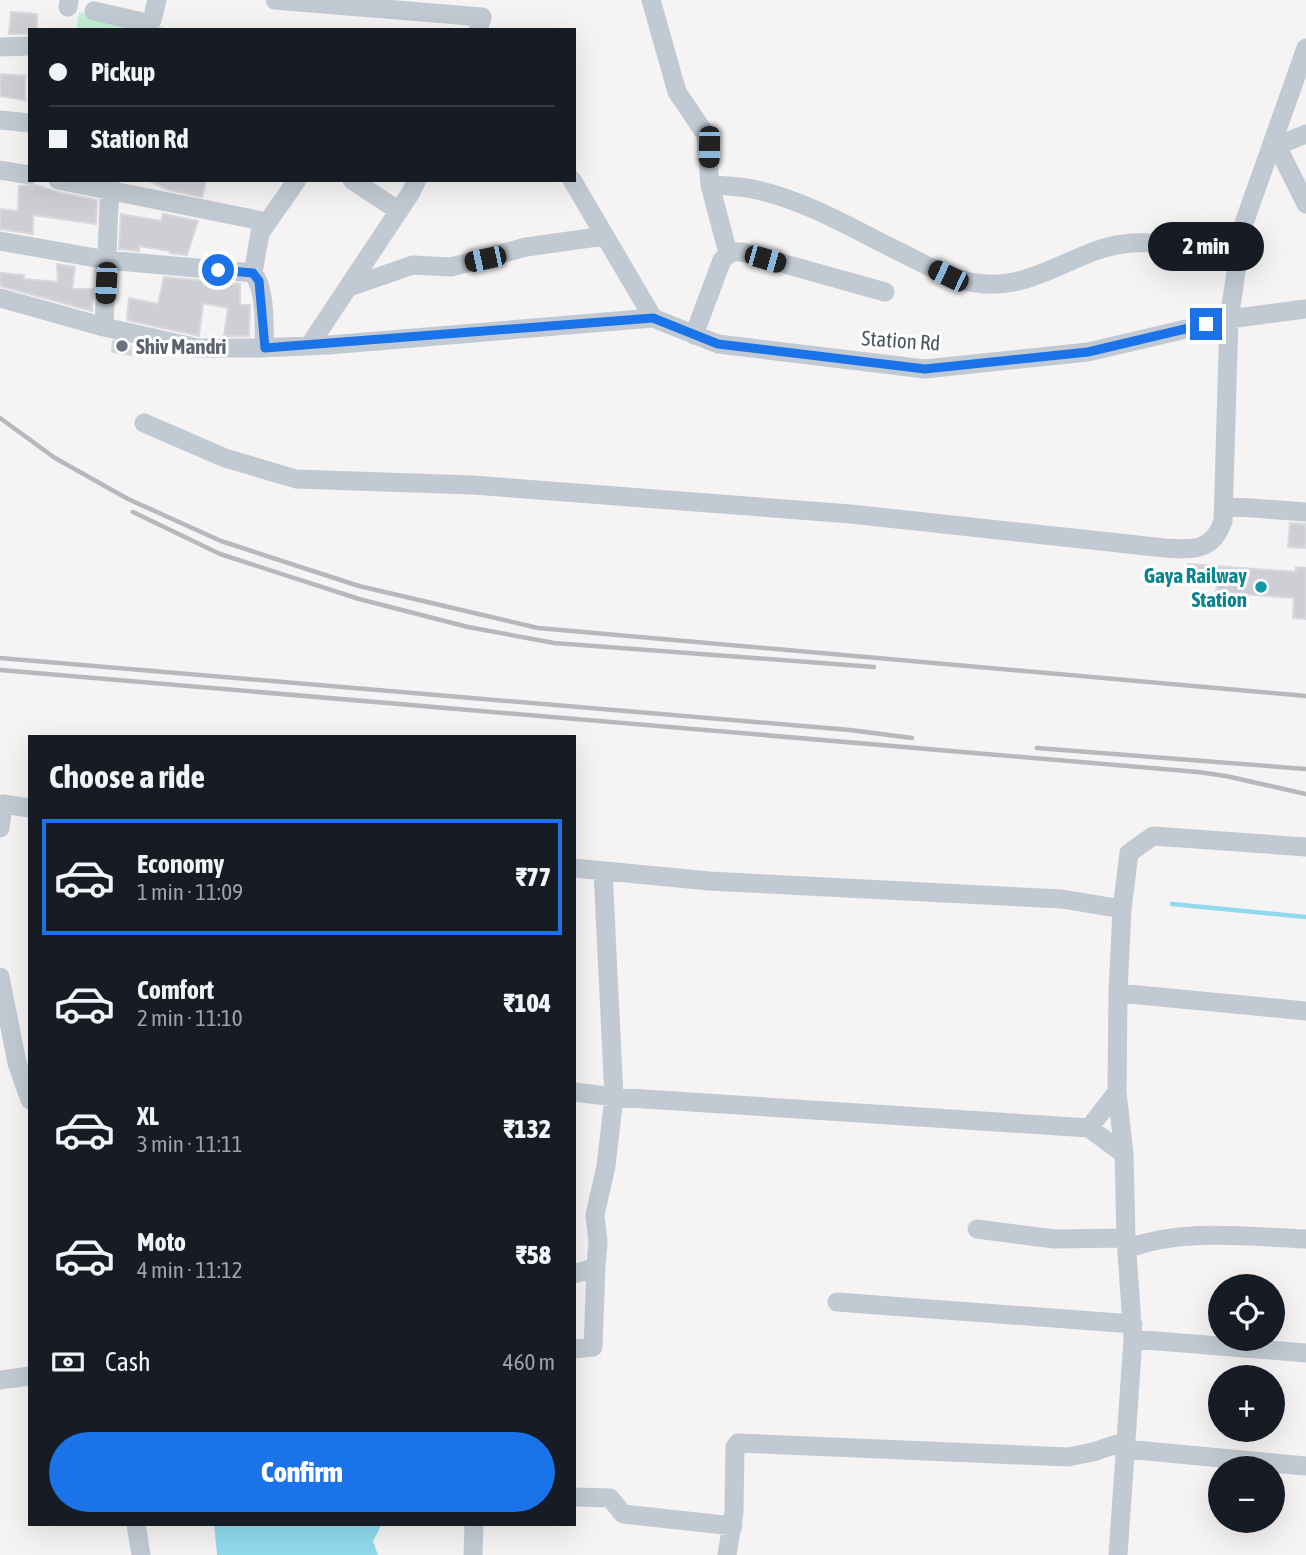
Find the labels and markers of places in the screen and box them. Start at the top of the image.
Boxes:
place label: Shiv Mandri [136,334,226,358]
marker: Shiv Mandri [114,338,130,354]
place label: Gaya Railway Station [1144,563,1247,611]
marker: Gaya Railway Station [1253,579,1269,595]

